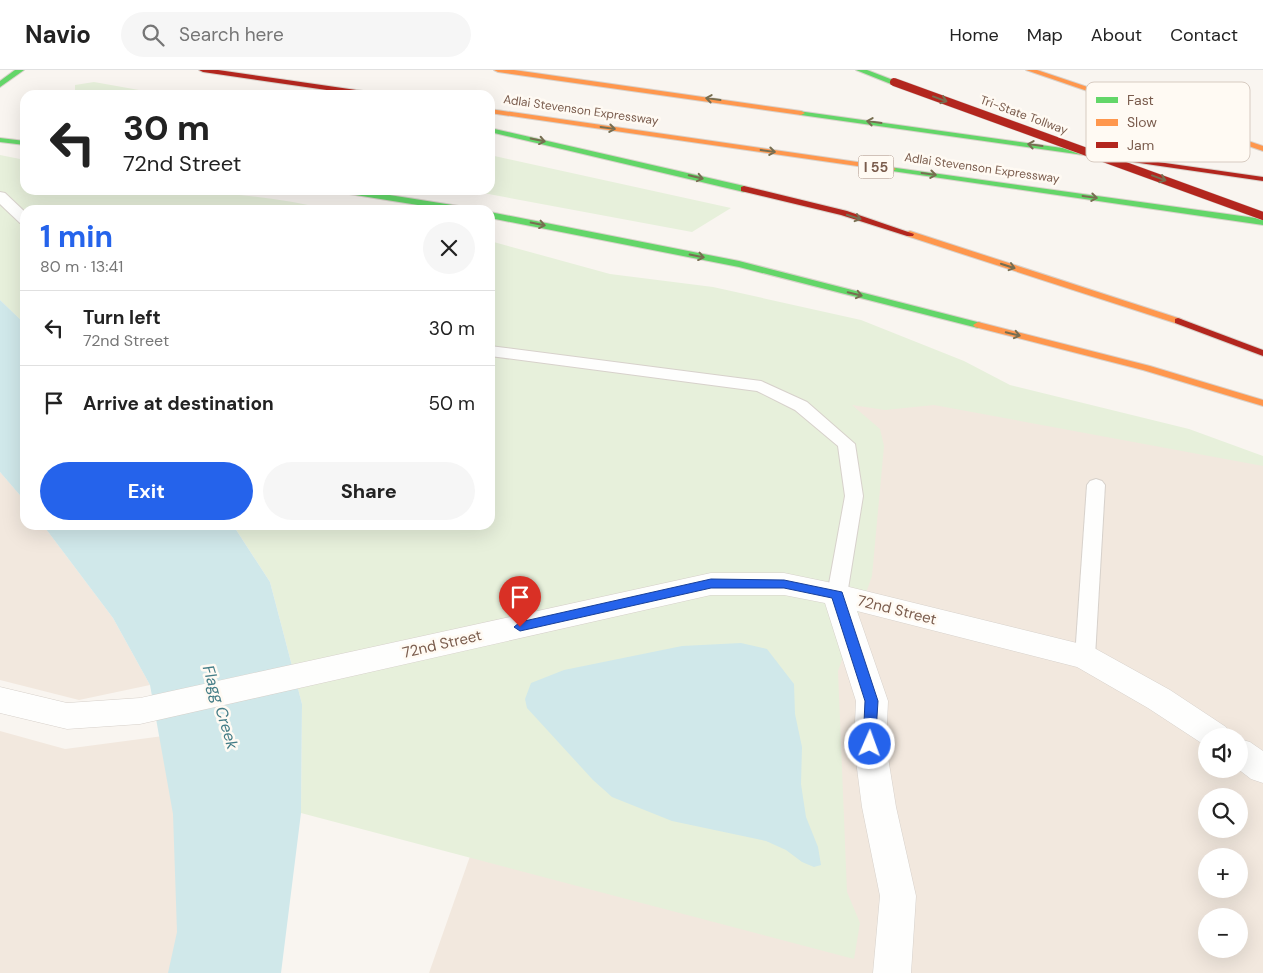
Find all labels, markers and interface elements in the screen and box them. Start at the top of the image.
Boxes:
search box [121,12,471,57]
text: Navio [25,19,91,50]
icon: search [139,21,167,49]
text: Search here [179,22,284,47]
text: Home [949,23,999,47]
text: Map [1027,23,1063,47]
text: About [1091,23,1142,47]
text: Contact [1170,23,1238,47]
legend [1086,82,1250,162]
street label: Adlai Stevenson Expressway [502,91,660,129]
text: Fast [1127,91,1154,109]
street label: Tri-State Tollway [978,92,1071,138]
one-way arrow [705,94,721,104]
one-way arrow [932,95,948,104]
text: 30 m [123,105,210,151]
icon: left [40,110,105,175]
text: Slow [1127,113,1157,131]
one-way arrow [866,117,882,127]
one-way arrow [599,123,615,133]
one-way arrow [529,136,545,146]
text: Jam [1127,136,1154,154]
one-way arrow [1027,140,1043,150]
one-way arrow [760,146,776,156]
text: 72nd Street [123,149,241,178]
street label: Adlai Stevenson Expressway [903,149,1061,187]
road number: I 55 [858,155,894,178]
one-way arrow [921,170,937,180]
one-way arrow [688,173,704,182]
one-way arrow [1151,174,1166,183]
one-way arrow [1082,193,1098,203]
one-way arrow [845,212,861,222]
text: 1 min [40,217,113,256]
one-way arrow [529,220,545,230]
button: close [423,222,475,274]
one-way arrow [689,252,705,261]
text: 80 m · 13:41 [40,256,123,277]
one-way arrow [1000,262,1016,272]
one-way arrow [847,290,863,299]
text: Turn left [83,305,161,330]
icon: left [40,314,68,342]
text: 30 m [429,316,475,341]
text: 72nd Street [83,330,169,351]
one-way arrow [1004,330,1020,339]
icon: arrive [40,389,68,417]
text: Arrive at destination [83,391,274,416]
text: 50 m [428,391,475,416]
button: Exit [40,462,253,520]
button: Share [263,462,475,520]
pin [499,576,541,627]
icon: arrive [506,583,534,611]
street label: 72nd Street [855,591,939,630]
street label: 72nd Street [400,625,484,663]
water label: Flagg Creek [198,663,243,752]
position arrow [843,717,895,769]
map controls [1198,728,1248,958]
button: sound [1198,728,1248,778]
button: search [1198,788,1248,838]
button: + [1198,848,1248,898]
button: − [1198,908,1248,958]

